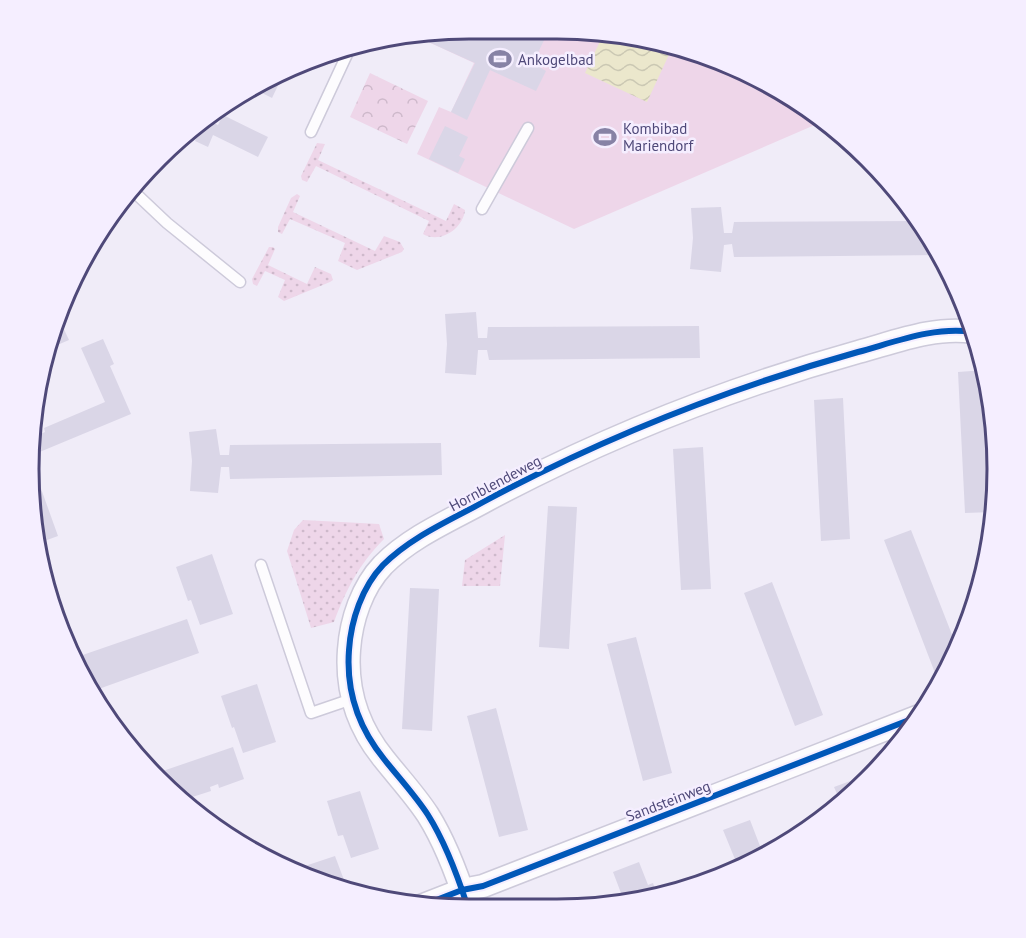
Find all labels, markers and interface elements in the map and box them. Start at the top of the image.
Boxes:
sports icon: Ankogelbad [487,46,513,72]
place label: Ankogelbad [518,50,594,69]
place label: Kombibad Mariendorf [623,119,694,155]
sports icon: Kombibad Mariendorf [592,124,618,150]
street label: Hornblendeweg [446,451,544,515]
street label: Sandsteinweg [623,776,713,826]

